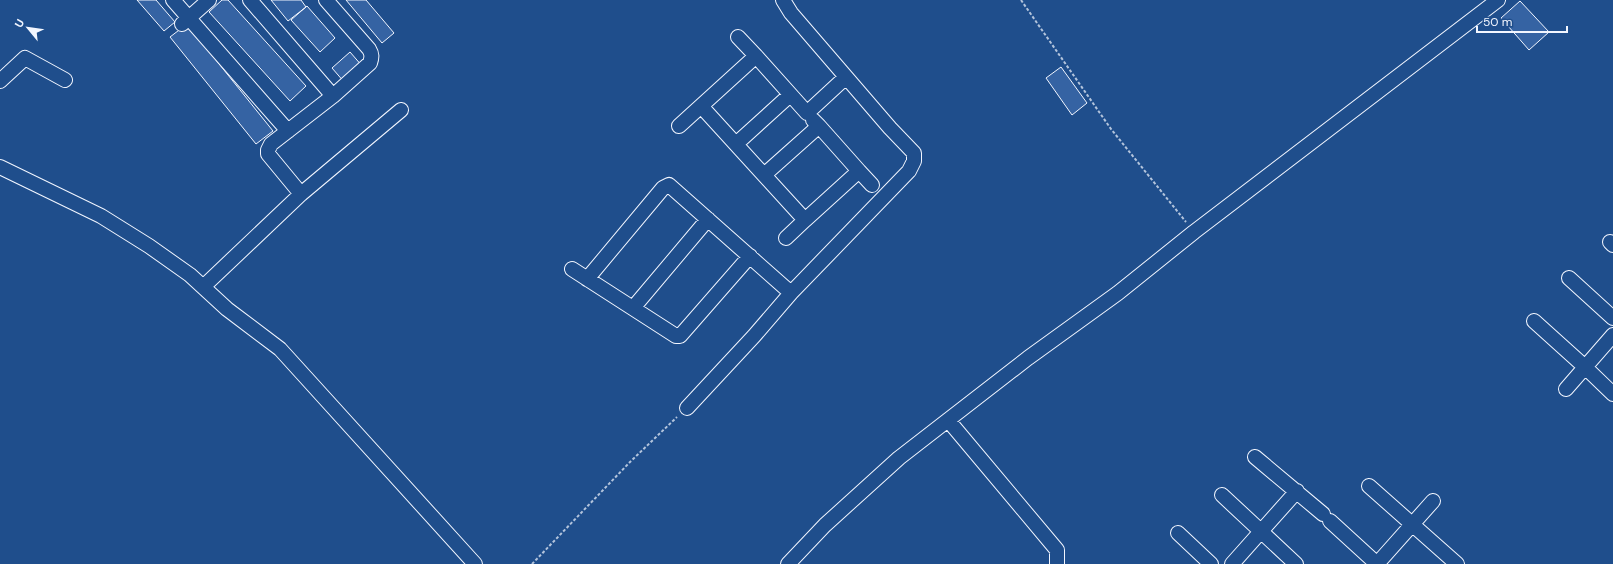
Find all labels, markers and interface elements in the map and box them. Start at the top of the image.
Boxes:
north arrow [8,8,48,48]
scale bar [1477,8,1567,34]
text: 50 m [1483,14,1512,30]
text: U [11,16,27,30]

